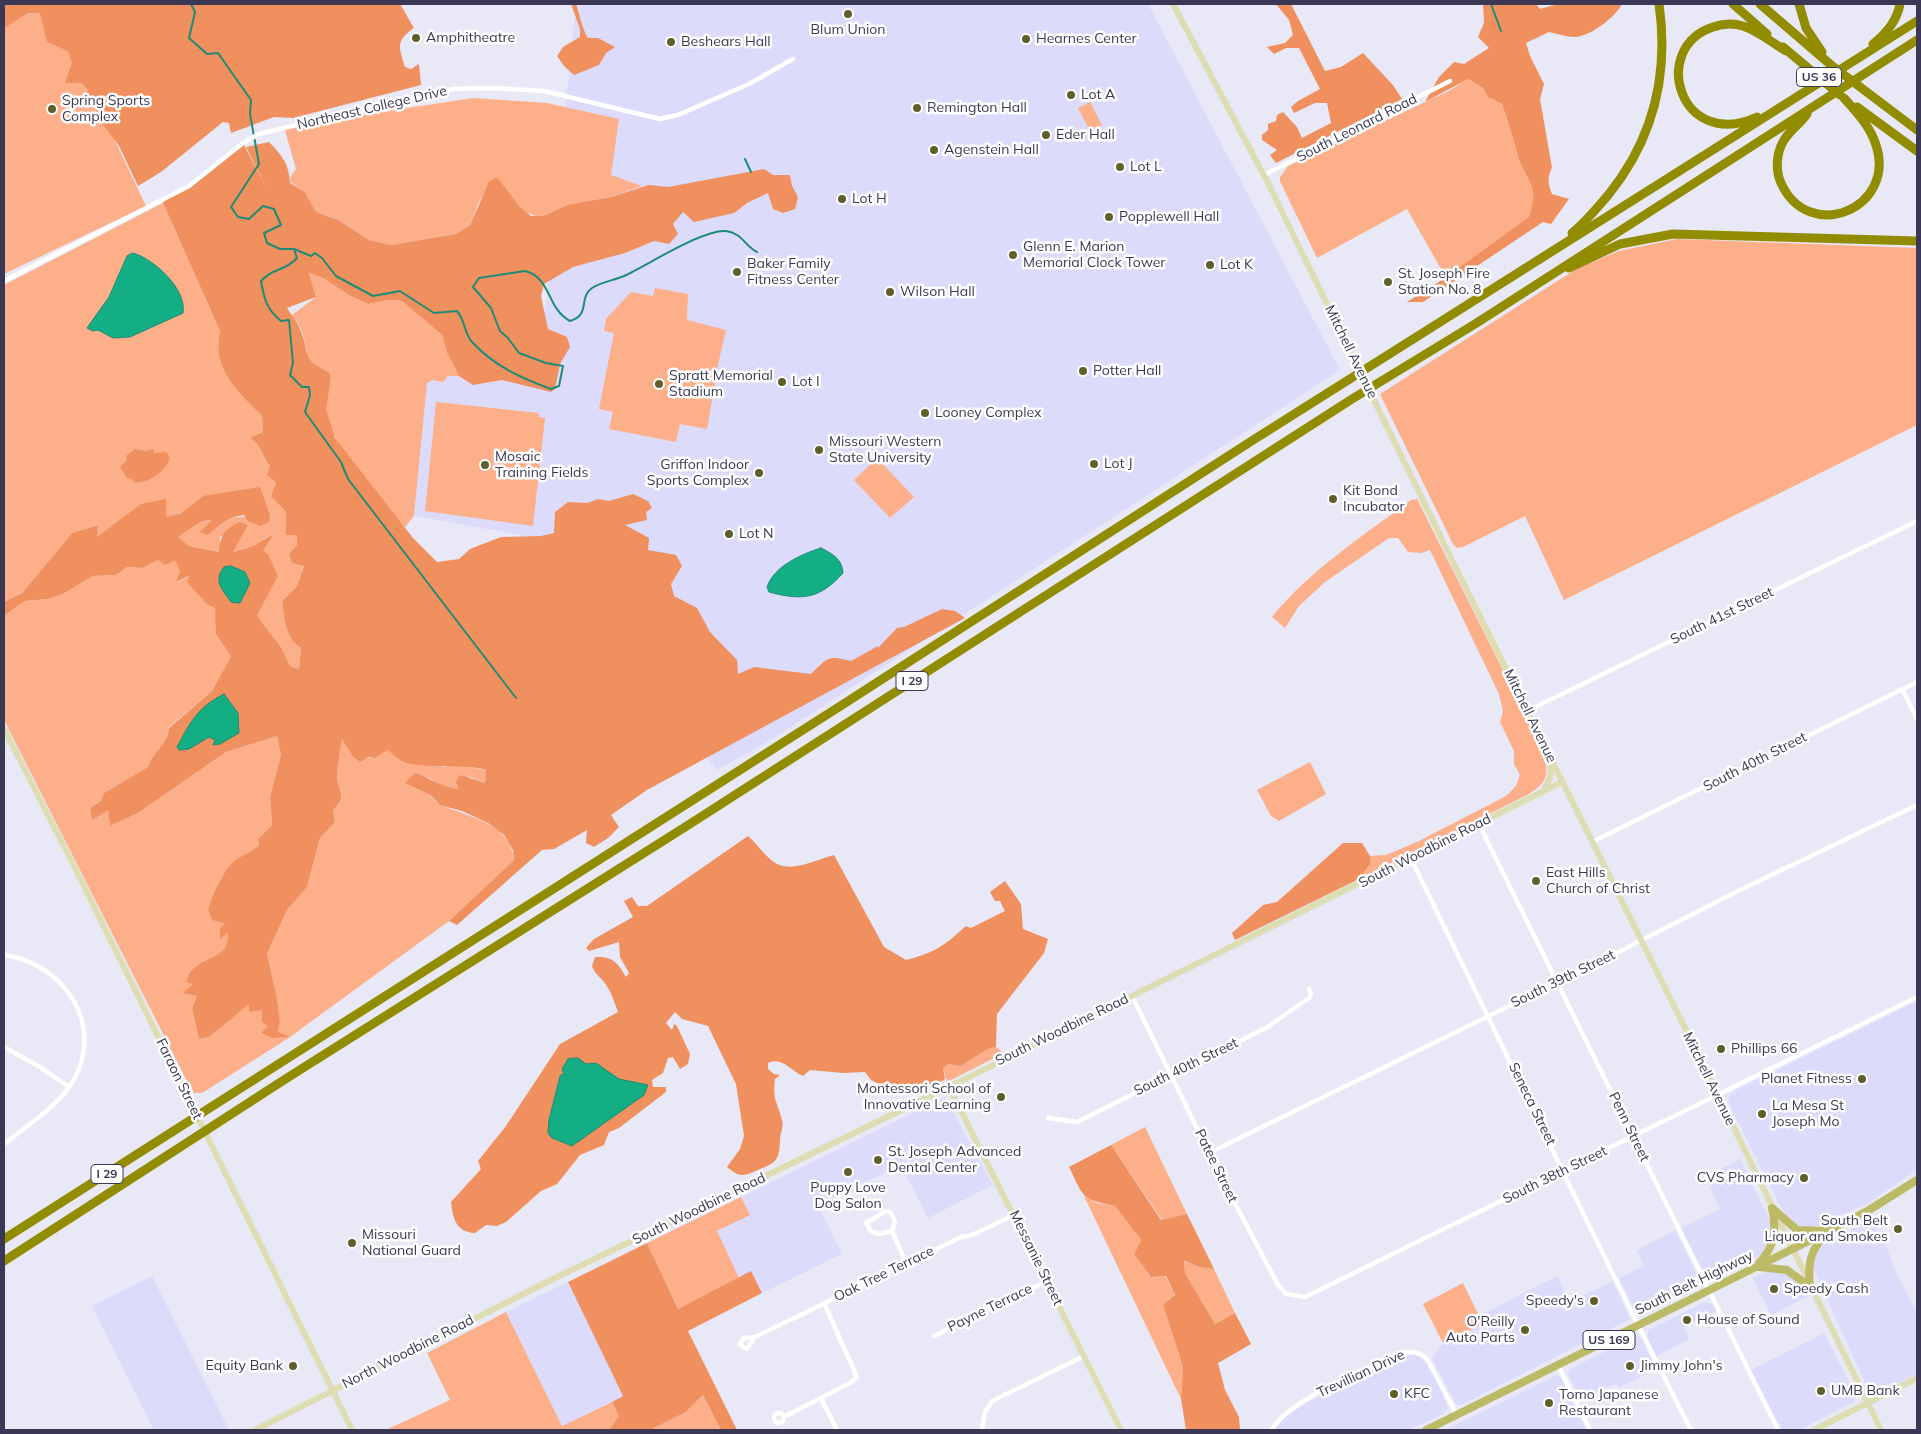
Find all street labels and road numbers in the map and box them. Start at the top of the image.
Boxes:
road number: US 36 [1796,68,1842,86]
street label: Northeast College Drive [295,83,449,133]
street label: South Leonard Road [1294,90,1420,166]
street label: Mitchell Avenue [1321,302,1381,402]
street label: South 41st Street [1668,584,1776,648]
street label: Mitchell Avenue [1500,666,1560,766]
road number: I 29 [896,671,928,690]
street label: South 40th Street [1700,729,1810,795]
street label: South Woodbine Road [1356,810,1494,892]
street label: South 39th Street [1508,947,1618,1011]
street label: South Woodbine Road [993,990,1131,1070]
street label: Mitchell Avenue [1679,1029,1739,1129]
street label: South 40th Street [1131,1035,1241,1099]
street label: Faraon Street [152,1036,206,1122]
street label: Seneca Street [1505,1060,1559,1148]
street label: Penn Street [1605,1090,1653,1164]
street label: Patee Street [1191,1127,1241,1205]
street label: South 38th Street [1500,1143,1610,1207]
road number: I 29 [91,1164,123,1184]
street label: South Woodbine Road [630,1169,768,1249]
street label: Messanie Street [1006,1208,1066,1308]
street label: Oak Tree Terrace [831,1243,937,1305]
street label: South Belt Highway [1632,1247,1756,1319]
street label: Payne Terrace [945,1280,1035,1336]
street label: North Woodbine Road [339,1312,477,1392]
road number: US 169 [1583,1330,1635,1350]
street label: Trevillian Drive [1315,1346,1407,1402]

